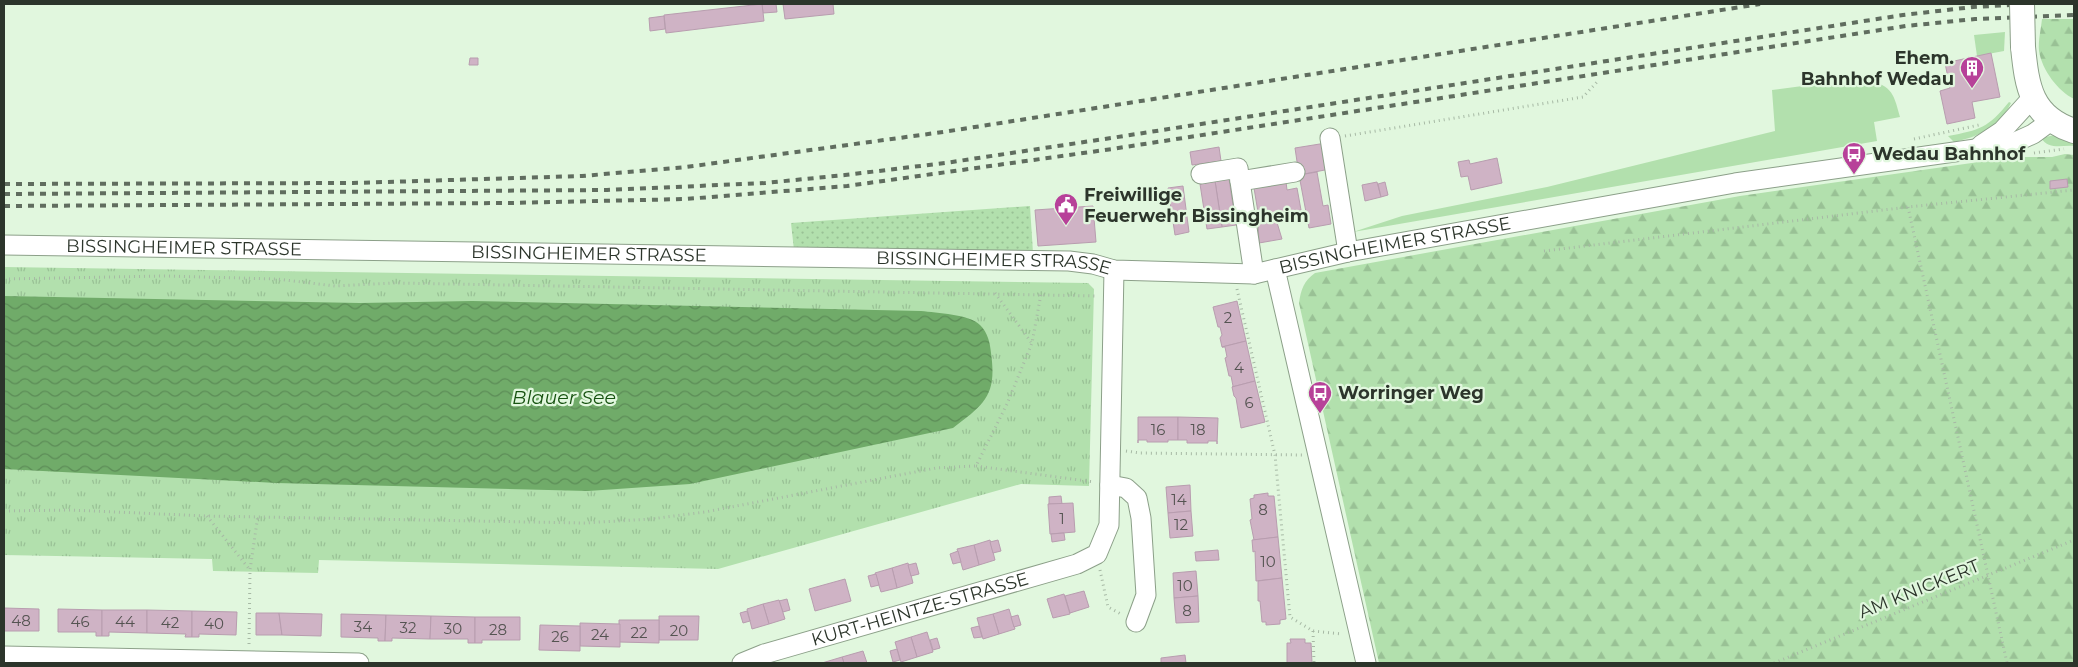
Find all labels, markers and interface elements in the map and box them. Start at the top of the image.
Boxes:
place label: Ehem. Bahnhof Wedau [1801,47,1954,90]
building icon: Ehem. Bahnhof Wedau [1959,55,1985,89]
bus stop icon: Wedau Bahnhof [1841,141,1867,175]
place label: Wedau Bahnhof [1872,143,2026,165]
place label: Freiwillige Feuerwehr Bissingheim [1084,184,1309,227]
public building icon: Freiwillige Feuerwehr Bissingheim [1053,192,1079,226]
street label: BISSINGHEIMER STRASSE [1277,212,1512,279]
street label: BISSINGHEIMER STRASSE [66,235,302,260]
street label: BISSINGHEIMER STRASSE [471,241,707,267]
street label: BISSINGHEIMER STRASSE [876,247,1114,280]
house number: 2 [1224,308,1232,327]
house number: 4 [1234,358,1244,377]
bus stop icon: Worringer Weg [1307,380,1333,414]
place label: Worringer Weg [1338,382,1484,404]
water label: Blauer See [512,386,616,409]
house number: 6 [1244,393,1254,412]
house number: 16 [1151,420,1165,439]
house number: 18 [1191,420,1206,439]
house number: 14 [1171,490,1187,509]
house number: 8 [1258,500,1268,519]
house number: 1 [1059,509,1065,528]
house number: 12 [1174,515,1188,534]
house number: 10 [1260,552,1276,571]
street label: AM KNICKERT [1855,554,1983,623]
street label: KURT-HEINTZE-STRASSE [809,568,1031,651]
house number: 10 [1177,576,1193,595]
house number: 8 [1182,601,1192,620]
house number: 48 [11,611,31,630]
house number: 46 [70,612,90,631]
house number: 44 [115,612,135,631]
house number: 42 [161,613,179,632]
house number: 40 [204,614,224,633]
house number: 34 [354,617,372,636]
house number: 32 [400,618,416,637]
house number: 30 [444,619,462,638]
house number: 28 [489,620,507,639]
house number: 20 [670,621,688,640]
house number: 22 [630,623,648,642]
house number: 24 [591,625,609,644]
house number: 26 [551,627,569,646]

